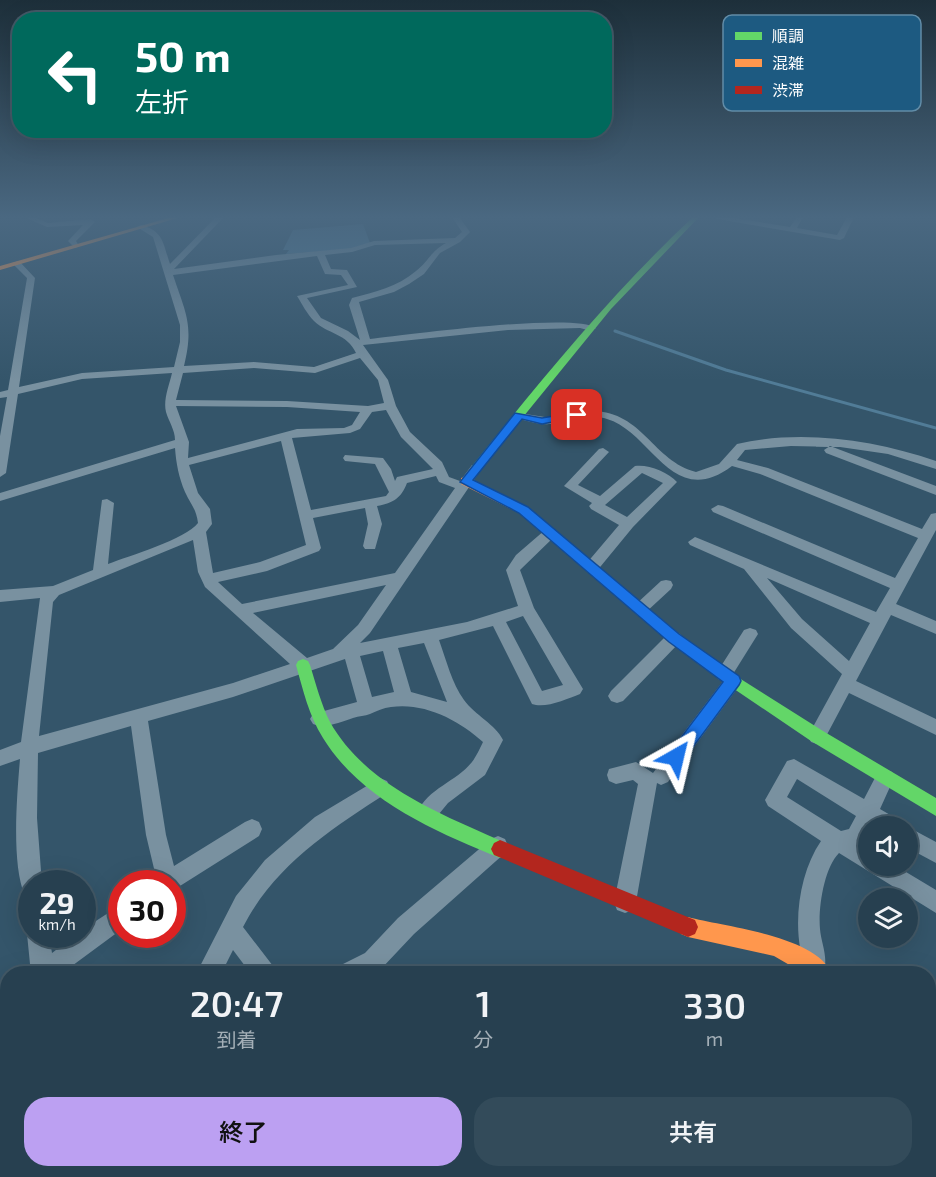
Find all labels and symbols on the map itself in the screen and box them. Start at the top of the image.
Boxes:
legend [723,15,921,111]
text: 順調 [772,26,804,45]
text: 混雑 [772,53,804,72]
text: 渋滞 [772,80,804,99]
pin [551,389,602,440]
position arrow [644,725,708,789]
speed limit sign: 30 [108,870,186,948]

